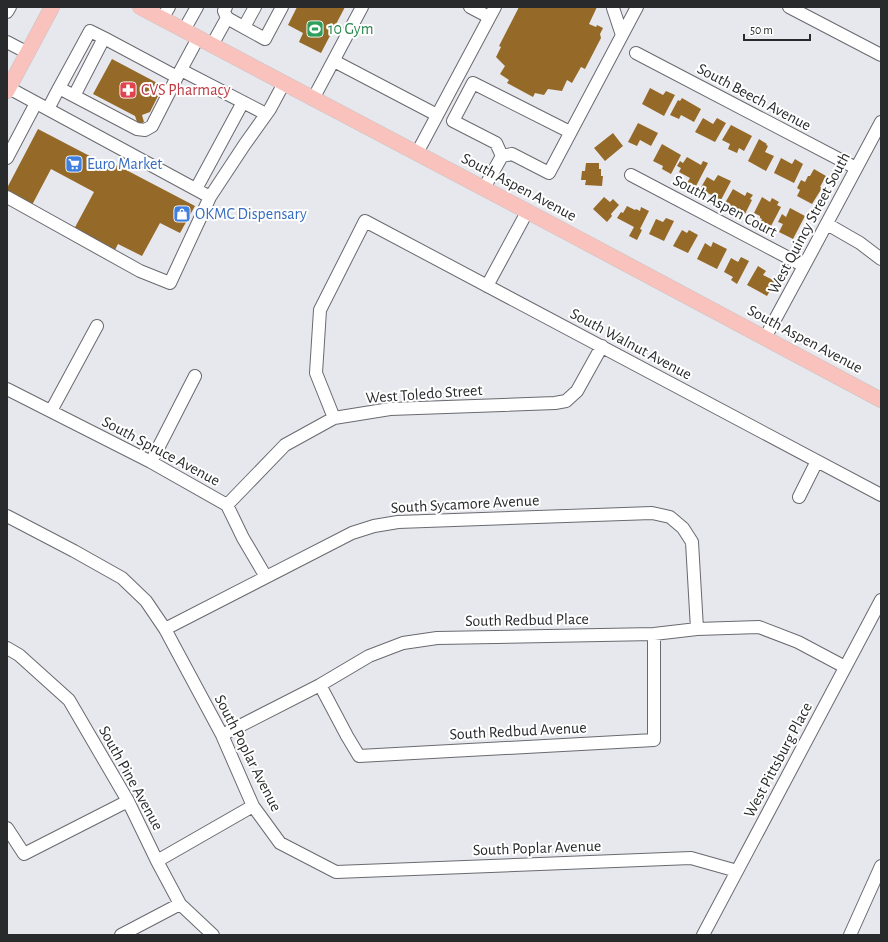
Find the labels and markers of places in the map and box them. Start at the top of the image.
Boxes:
sports icon: 10 Gym [305,19,325,39]
place label: 10 Gym [328,21,374,38]
pharmacy icon: CVS Pharmacy [118,80,138,100]
place label: CVS Pharmacy [141,82,231,99]
supermarket icon: Euro Market [64,154,84,174]
place label: Euro Market [87,156,162,172]
shop icon: OKMC Dispensary [172,204,192,224]
place label: OKMC Dispensary [195,206,307,223]

